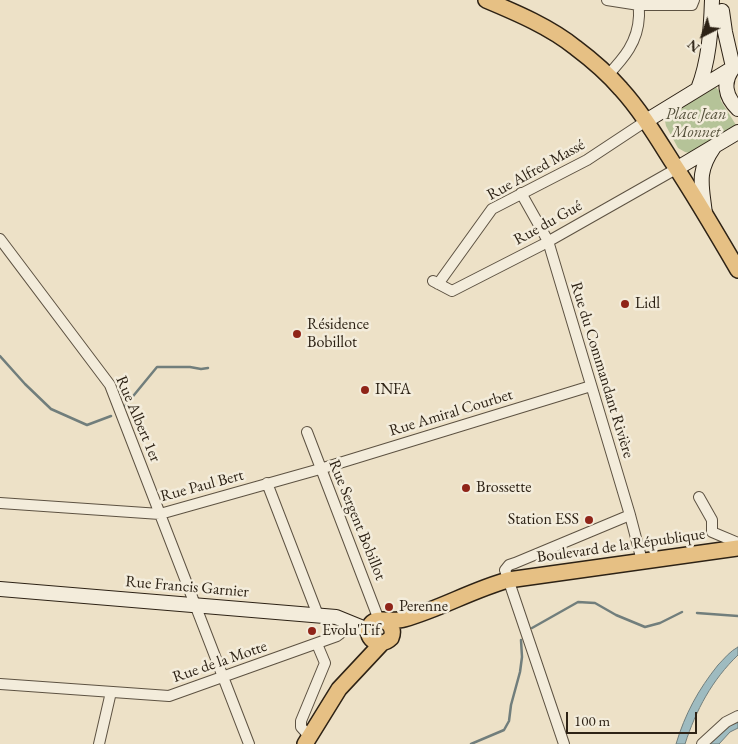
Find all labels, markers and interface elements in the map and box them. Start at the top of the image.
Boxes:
north arrow [678,10,728,60]
text: N [683,36,703,57]
park label: Place Jean Monnet [665,105,727,143]
street label: Rue Alfred Massé [484,135,588,205]
street label: Rue du Gué [510,196,586,250]
street label: Rue du Commandant Rivière [566,280,638,460]
place label: Lidl [635,294,660,314]
marker: Lidl [619,298,631,310]
place label: Résidence Bobillot [307,315,369,353]
marker: Résidence Bobillot [291,328,303,340]
street label: Rue Albert 1er [111,373,165,465]
place label: INFA [375,380,411,400]
marker: INFA [359,384,371,396]
street label: Rue Amiral Courbet [387,385,515,441]
street label: Rue Sergent Bobillot [324,457,390,583]
street label: Rue Paul Bert [158,466,246,506]
place label: Brossette [476,478,532,498]
marker: Brossette [460,482,472,494]
place label: Station ESS [508,510,579,530]
marker: Station ESS [583,514,595,526]
street label: Boulevard de la République [536,525,706,567]
street label: Rue Francis Garnier [125,572,249,602]
place label: Perenne [399,597,448,617]
marker: Perenne [383,601,395,613]
place label: Evolu'Tif [322,621,380,641]
marker: Evolu'Tif [306,625,318,637]
street label: Rue de la Motte [170,637,270,687]
scale bar [568,702,699,734]
text: 100 m [574,711,610,730]

